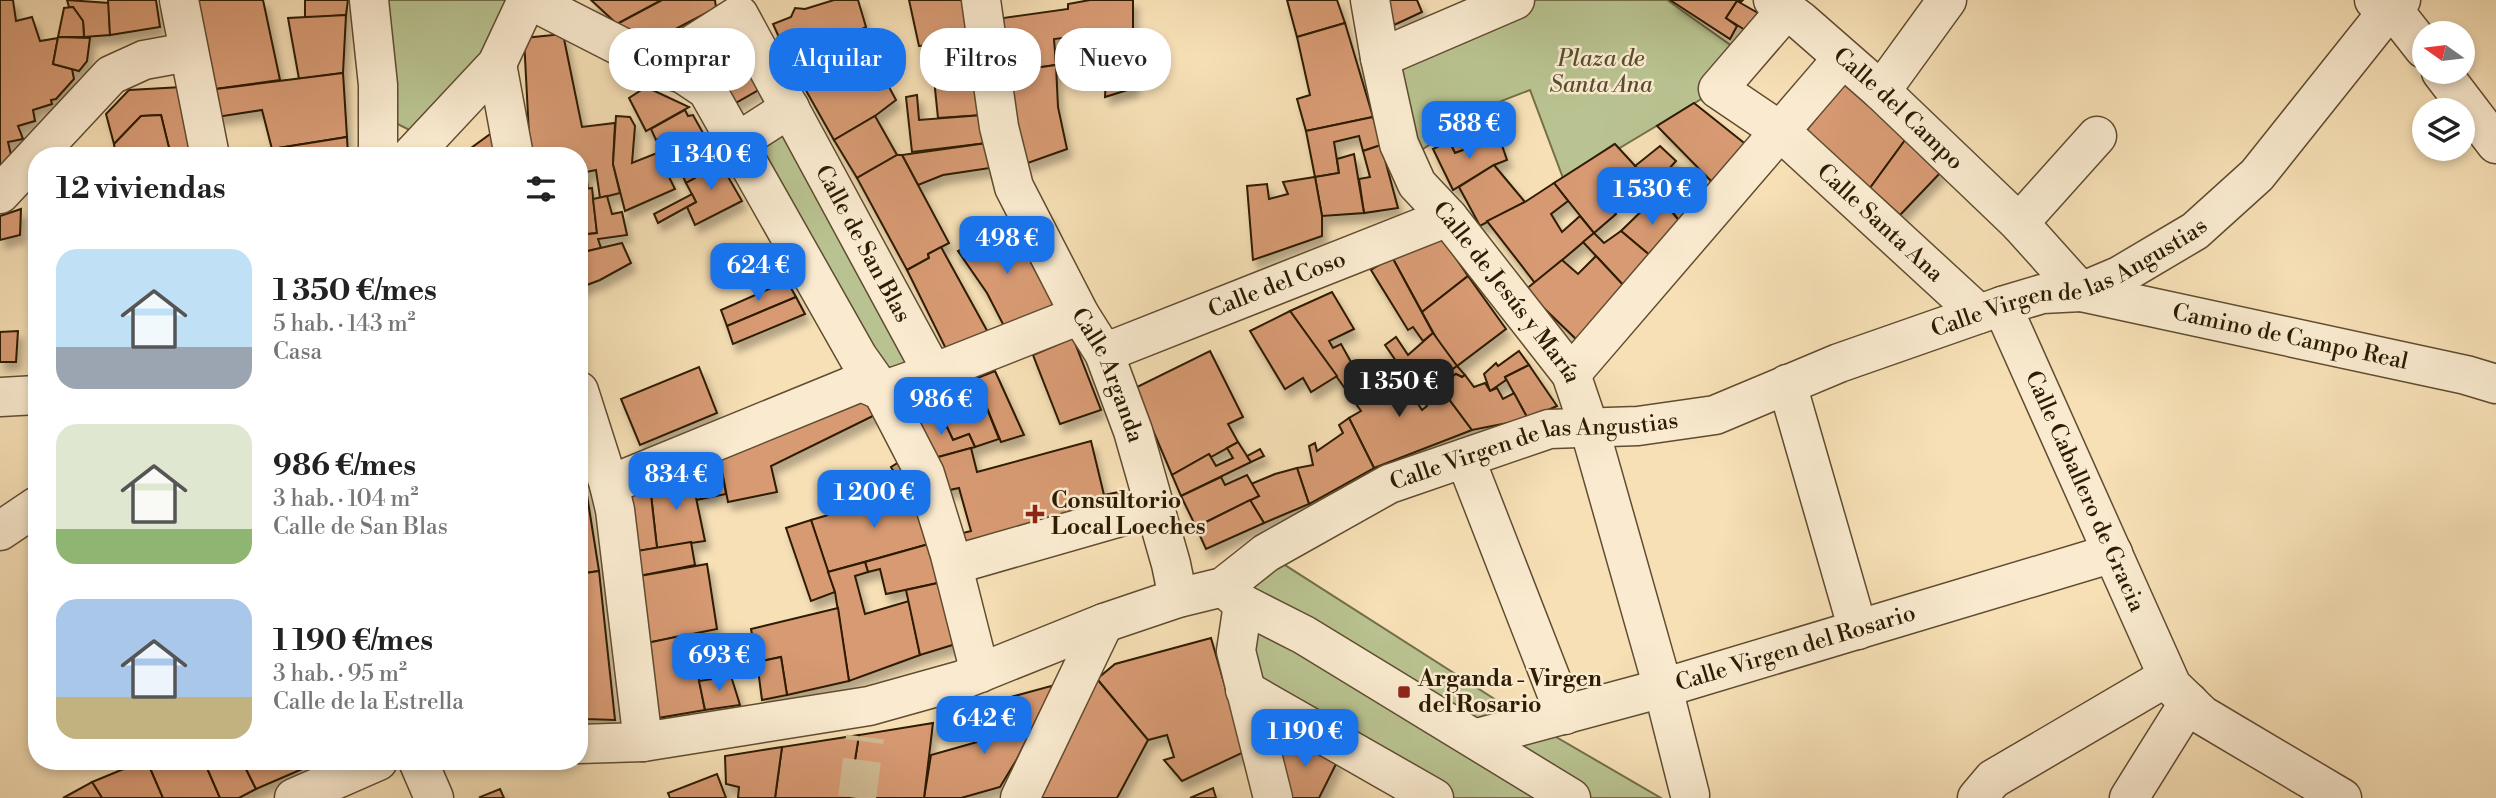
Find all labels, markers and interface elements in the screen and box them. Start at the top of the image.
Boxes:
north arrow [2412,21,2474,84]
map controls [2412,21,2475,161]
chip: Comprar [609,28,755,91]
chip: Alquilar [769,28,906,91]
chip: Filtros [920,28,1041,91]
chip: Nuevo [1055,28,1171,91]
street label: Calle del Campo [1827,42,1969,176]
park label: Plaza de Santa Ana [1550,45,1653,99]
button: layers [2412,98,2475,161]
pin: 588 € [1420,102,1518,161]
text: 588 € [1438,110,1500,138]
pin: 1 340 € [646,132,776,192]
text: 1 340 € [671,141,751,169]
street label: Calle Santa Ana [1811,158,1949,288]
street label: Calle de San Blas [809,160,917,327]
pin: 1 530 € [1587,168,1717,227]
text: 12 viviendas [56,170,226,208]
icon: filters [522,170,560,208]
text: 1 530 € [1613,176,1691,204]
street label: Calle de Jesús y María [1427,196,1587,387]
street label: Calle Virgen de las Angustias [1927,213,2213,344]
pin: 498 € [958,216,1056,276]
text: 498 € [975,225,1039,253]
pin: 624 € [709,244,807,303]
street label: Calle del Coso [1204,245,1350,324]
text: 624 € [726,252,790,280]
text: 1 350 €/mes [273,272,437,310]
icon: home [112,277,196,361]
street label: Camino de Campo Real [2170,298,2411,376]
street label: Calle Arganda [1065,303,1150,446]
text: 5 hab. · 143 m² [273,310,416,338]
text: Casa [273,338,322,366]
pin: 1 350 € [1334,360,1464,419]
street label: Calle Caballero de Gracia [2019,366,2151,616]
text: 1 350 € [1360,368,1438,396]
pin: 986 € [892,378,990,437]
text: 986 € [910,386,972,414]
street label: Calle Virgen de las Angustias [1386,406,1680,497]
text: 986 €/mes [273,447,416,485]
icon: home [112,452,196,536]
pin: 834 € [627,452,725,512]
text: 834 € [645,461,707,489]
pin: 1 200 € [809,470,939,530]
text: 1 200 € [833,479,915,507]
text: 3 hab. · 104 m² [273,485,418,513]
place label: Consultorio Local Loeches [1051,487,1206,541]
marker: Consultorio Local Loeches [1025,504,1045,524]
text: Calle de San Blas [273,513,448,541]
street label: Calle Virgen del Rosario [1672,599,1919,697]
text: 1 190 €/mes [273,622,433,660]
icon: home [112,627,196,711]
pin: 693 € [670,634,768,693]
text: 693 € [688,642,750,670]
text: 3 hab. · 95 m² [273,660,407,688]
place label: Arganda - Virgen del Rosario [1417,665,1602,719]
marker: Arganda - Virgen del Rosario [1396,684,1412,700]
text: Calle de la Estrella [273,688,464,716]
pin: 642 € [935,696,1033,756]
text: 642 € [952,705,1016,733]
pin: 1 190 € [1240,710,1370,769]
text: 1 190 € [1267,718,1343,746]

